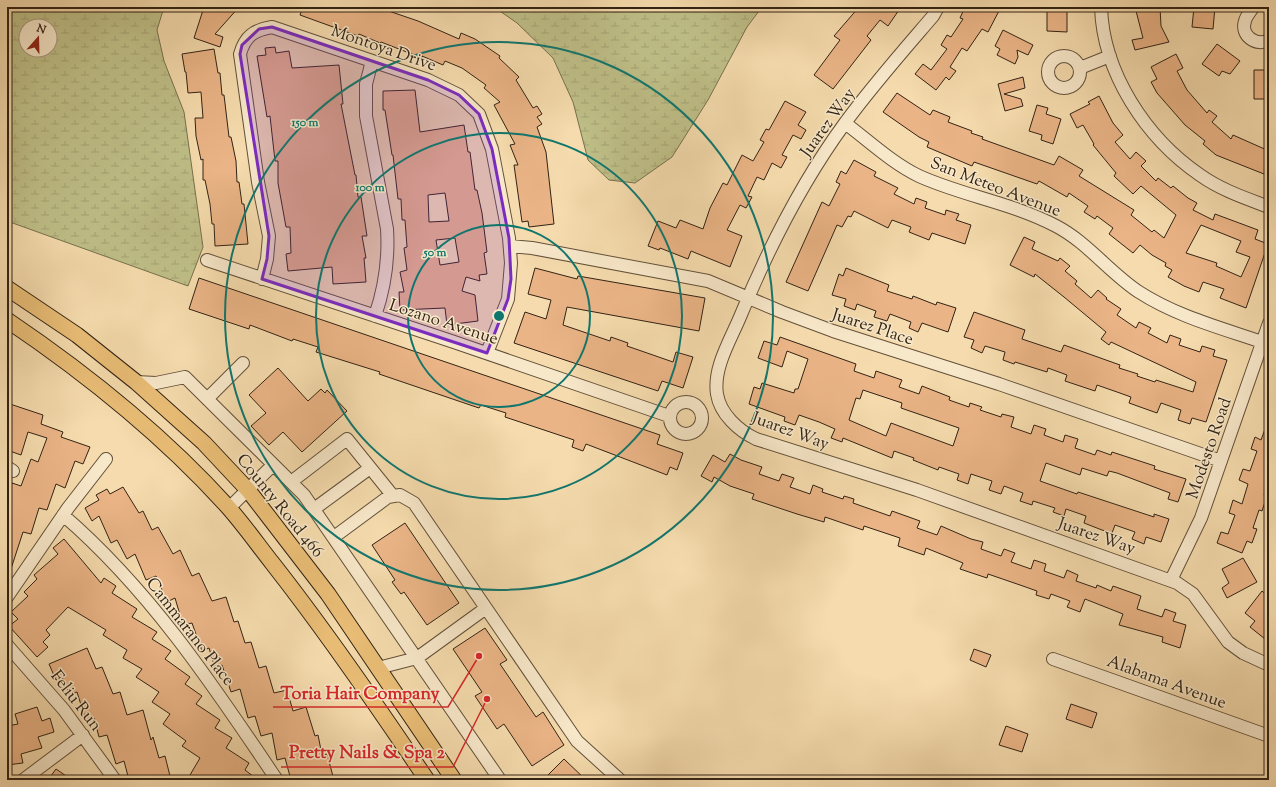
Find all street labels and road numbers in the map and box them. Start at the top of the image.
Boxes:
street label: Montoya Drive [327,20,439,78]
street label: Juarez Way [795,83,862,164]
street label: San Meteo Avenue [926,152,1064,224]
street label: Lozano Avenue [386,294,501,352]
street label: Juarez Place [828,303,916,352]
street label: Modesto Road [1181,394,1239,503]
street label: Juarez Way [747,406,833,457]
street label: County Road 466 [230,449,329,563]
street label: Juarez Way [1053,512,1139,562]
street label: Cammarano Place [139,573,239,692]
street label: Alabama Avenue [1103,650,1230,716]
street label: Feliu Run [44,666,107,737]

